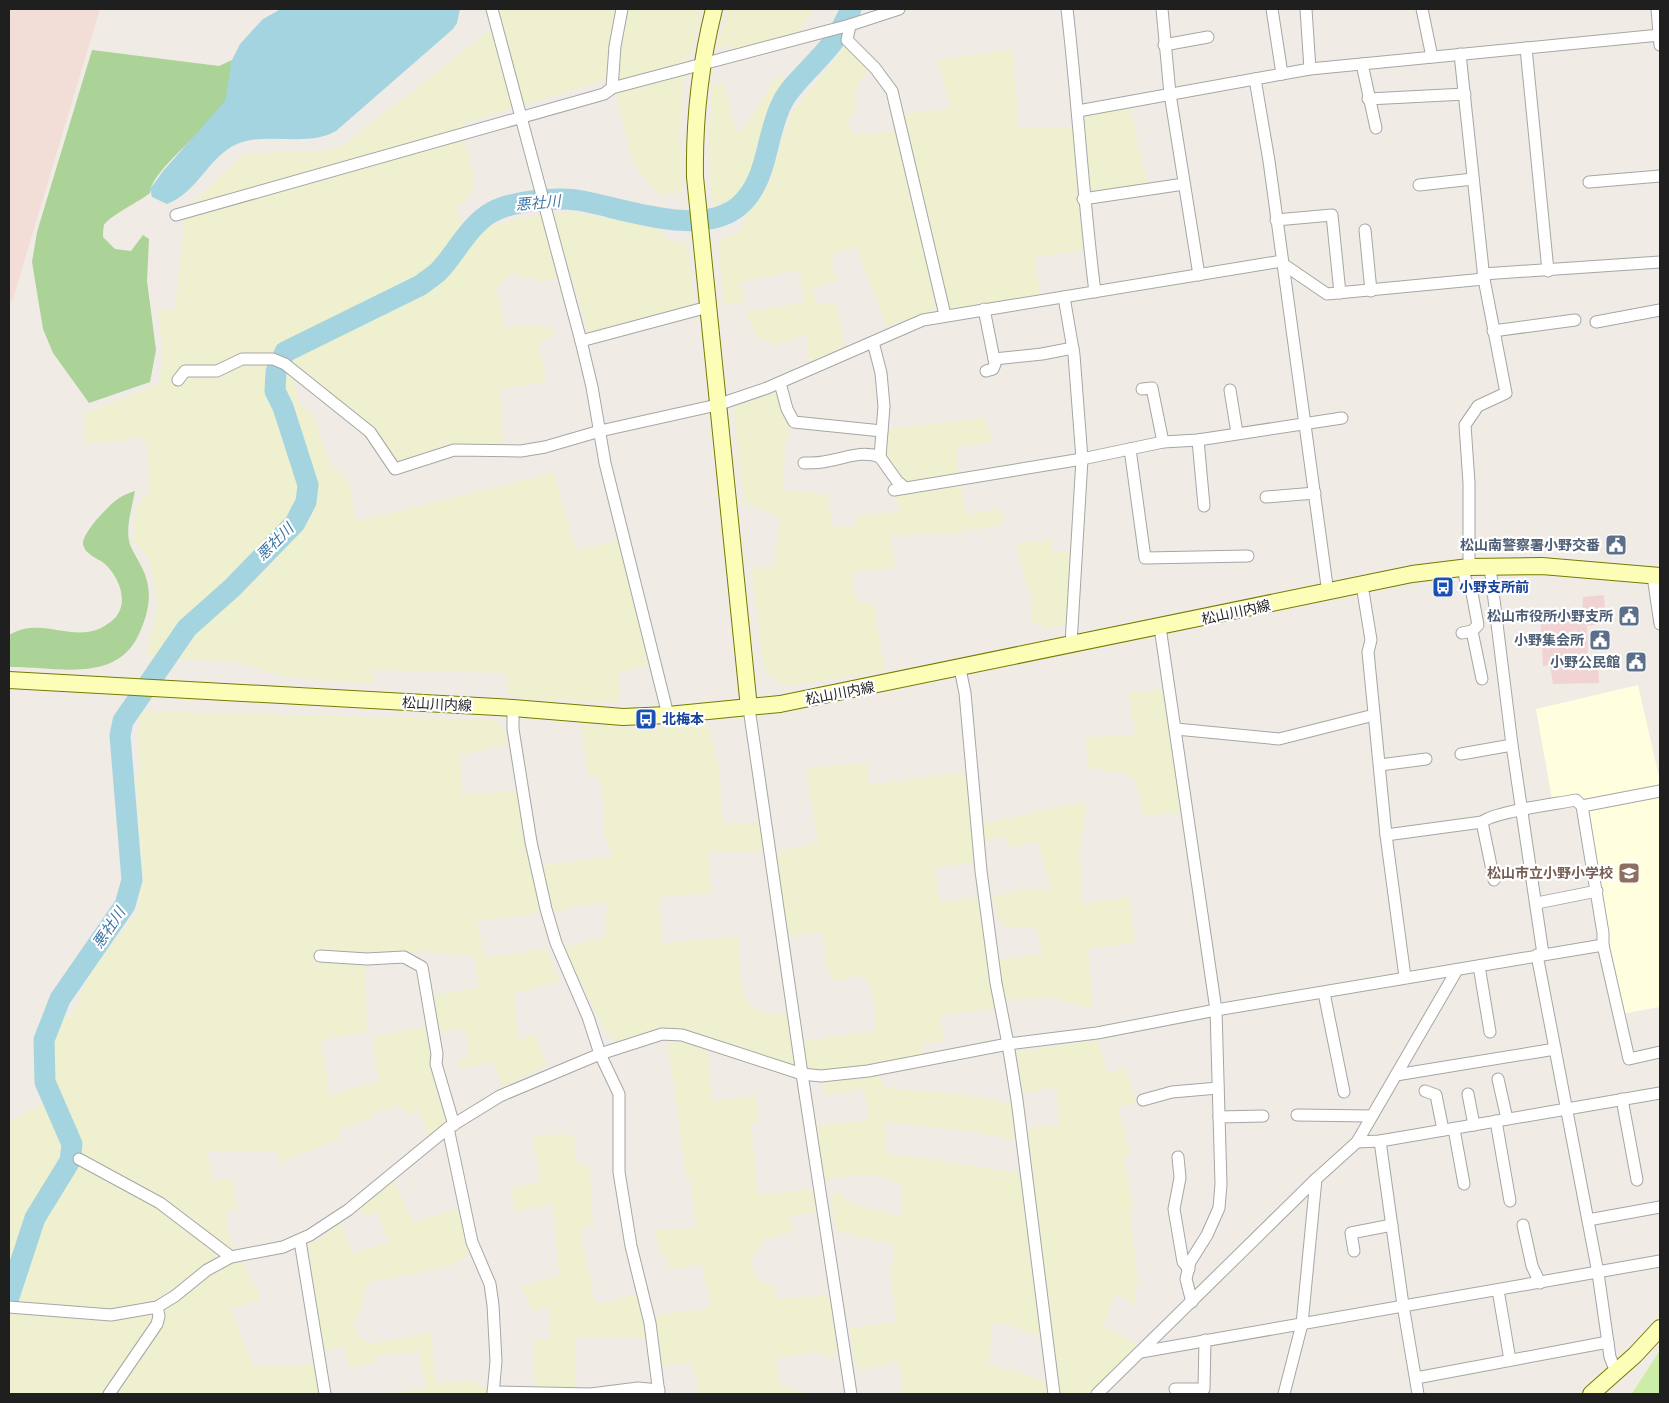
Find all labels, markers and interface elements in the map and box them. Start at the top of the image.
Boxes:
water label: 悪社川 [515,192,563,214]
water label: 悪社川 [253,518,299,564]
public building icon: 松山南警察署小野交番 [1604,533,1628,557]
place label: 松山南警察署小野交番 [1460,537,1600,554]
bus stop icon: 小野支所前 [1431,575,1455,599]
place label: 小野支所前 [1459,579,1529,596]
street label: 松山川内線 [1200,597,1272,628]
public building icon: 松山市役所小野支所 [1617,604,1641,628]
place label: 松山市役所小野支所 [1487,608,1613,625]
public building icon: 小野集会所 [1588,628,1612,652]
place label: 小野集会所 [1514,632,1584,649]
public building icon: 小野公民館 [1624,650,1648,674]
place label: 小野公民館 [1550,654,1620,671]
street label: 松山川内線 [804,678,876,709]
street label: 松山川内線 [402,694,472,715]
bus stop icon: 北梅本 [634,707,658,731]
place label: 北梅本 [662,711,704,728]
school or university icon: 松山市立小野小学校 [1617,861,1641,885]
place label: 松山市立小野小学校 [1487,865,1613,882]
water label: 悪社川 [89,903,130,952]

